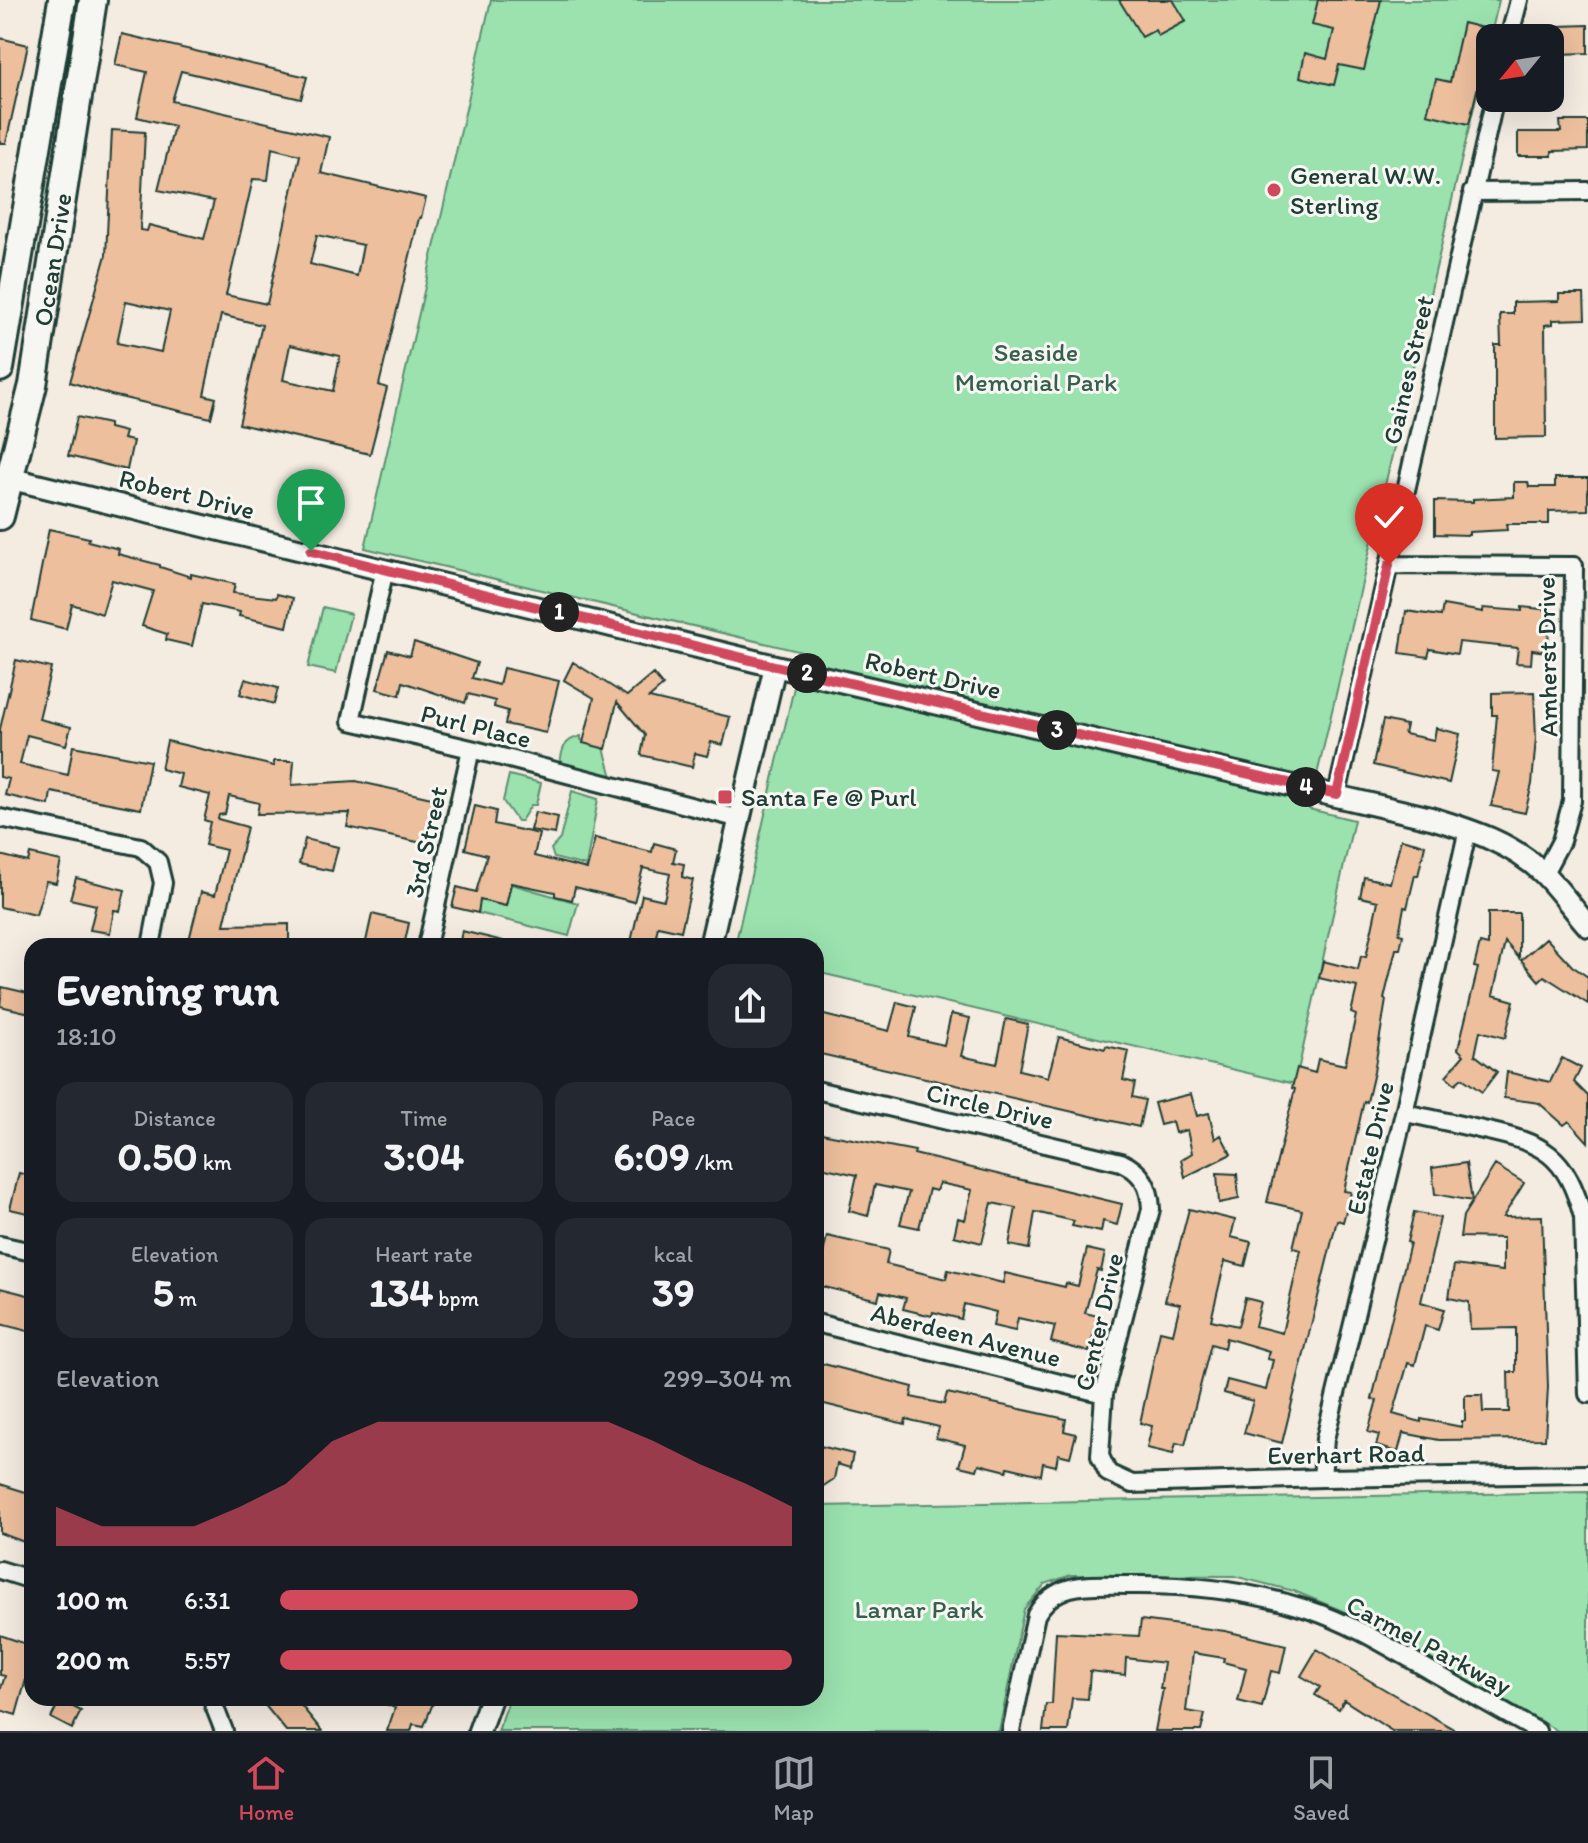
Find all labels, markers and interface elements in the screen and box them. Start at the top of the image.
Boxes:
north arrow [1476,24,1564,112]
map controls [1476,24,1564,112]
place label: General W.W. Sterling [1290,159,1441,221]
marker: General W.W. Sterling [1265,181,1283,199]
street label: Ocean Drive [26,191,79,328]
street label: Gaines Street [1375,292,1441,448]
park label: Seaside Memorial Park [955,336,1117,398]
street label: Robert Drive [116,462,258,526]
pin [277,469,345,551]
icon: arrive [289,481,333,525]
pin [1355,483,1423,565]
icon: check [1367,495,1411,539]
street label: Amherst Drive [1530,577,1564,737]
pin: 1 [539,592,579,632]
text: 1 [554,598,564,625]
street label: Robert Drive [862,644,1004,706]
pin: 2 [787,653,827,693]
text: 2 [801,659,813,686]
street label: Purl Place [418,697,534,755]
pin: 3 [1037,710,1077,750]
text: 3 [1051,716,1063,743]
pin: 4 [1286,767,1326,807]
text: 4 [1299,773,1313,800]
place label: Santa Fe @ Purl [741,781,917,813]
street label: 3rd Street [398,783,454,901]
marker: Santa Fe @ Purl [716,788,734,806]
text: Evening run [56,963,279,1016]
button: share [708,964,792,1048]
text: 18:10 [56,1020,117,1052]
street label: Circle Drive [923,1076,1057,1136]
street label: Estate Drive [1339,1078,1401,1218]
text: Distance [133,1105,216,1132]
text: Time [401,1105,447,1132]
text: Pace [651,1105,695,1132]
text: 0.50 [118,1132,198,1180]
text: 3:04 [384,1132,464,1180]
text: 6:09 [613,1132,690,1180]
text: km [198,1149,232,1176]
text: /km [690,1149,733,1176]
text: Elevation [131,1241,218,1268]
text: Heart rate [375,1241,473,1268]
text: kcal [654,1241,693,1268]
street label: Center Drive [1068,1250,1130,1394]
text: 5 [152,1268,173,1316]
text: 134 [369,1268,433,1316]
text: 39 [652,1268,695,1316]
text: m [173,1285,197,1312]
text: bpm [433,1285,479,1312]
street label: Aberdeen Avenue [868,1296,1064,1374]
text: Elevation [56,1362,159,1394]
text: 299–304 m [663,1362,792,1394]
street label: Everhart Road [1267,1437,1425,1471]
text: 100 m [56,1584,128,1616]
text: 6:31 [184,1584,230,1616]
street label: Carmel Parkway [1341,1588,1517,1702]
park label: Lamar Park [854,1593,984,1625]
text: 200 m [56,1644,129,1676]
text: 5:57 [184,1644,231,1676]
tab: Home [239,1751,294,1826]
tab: Map [772,1751,816,1826]
tab: Saved [1293,1751,1349,1826]

